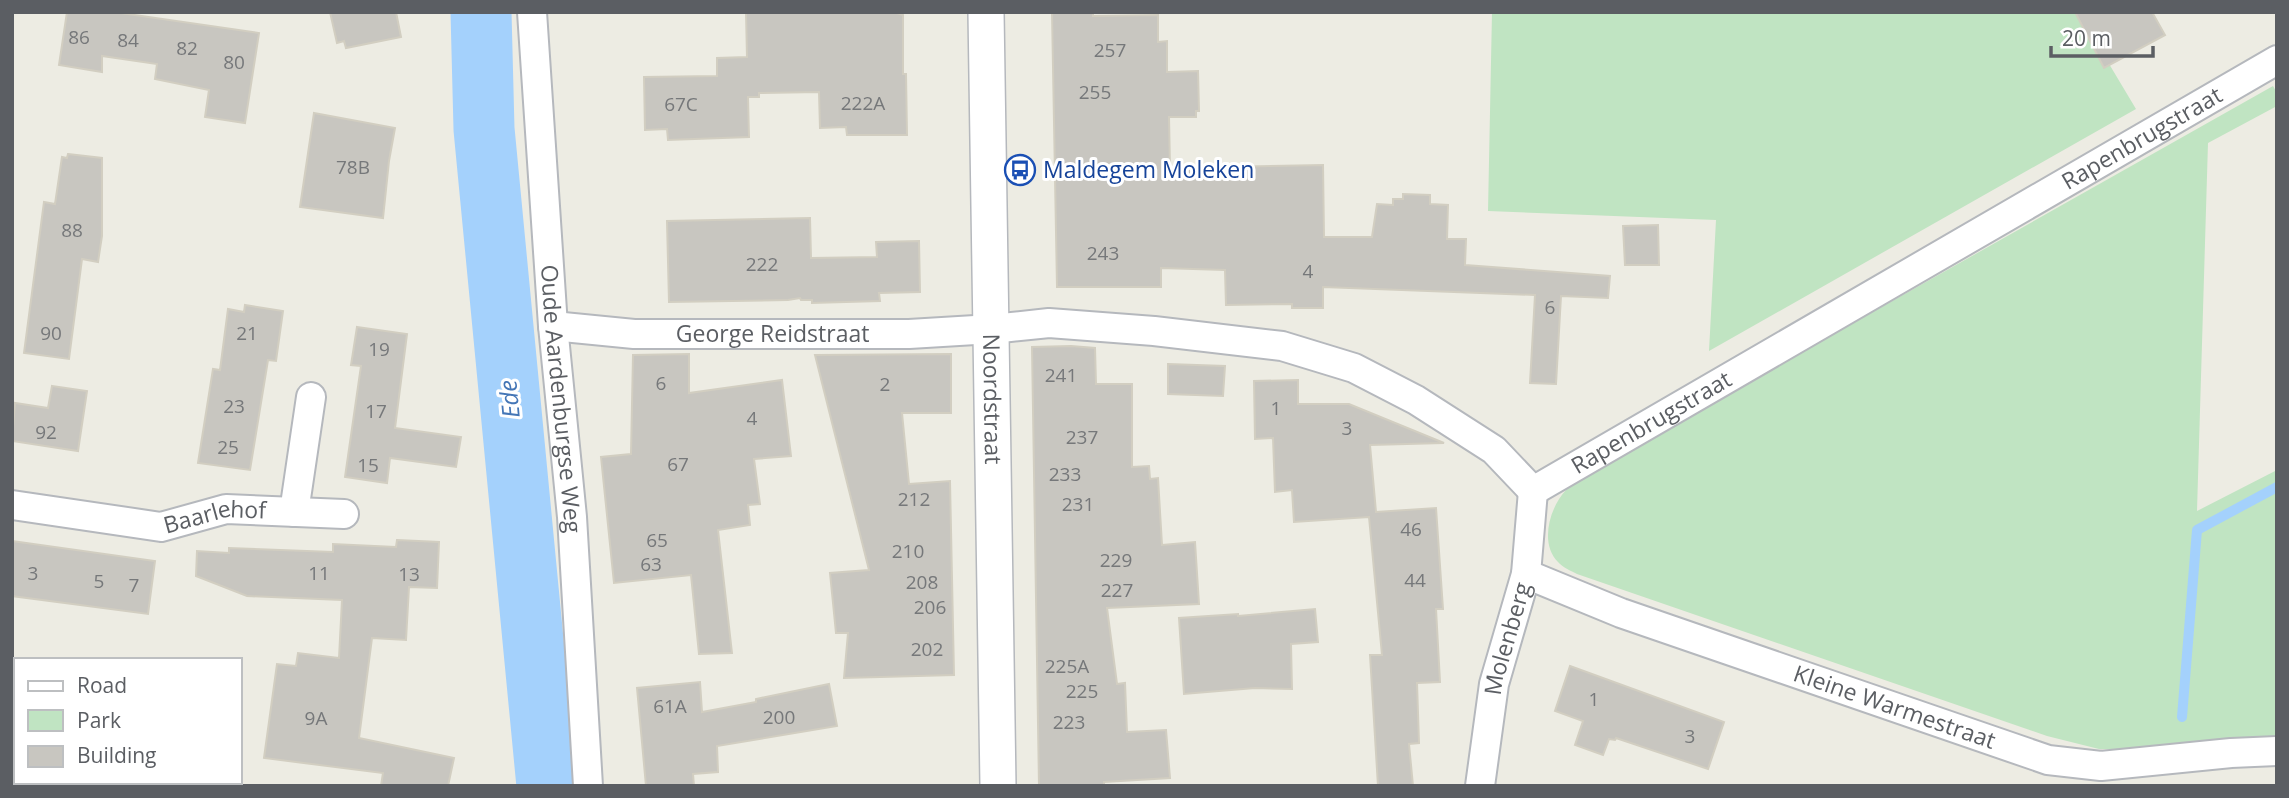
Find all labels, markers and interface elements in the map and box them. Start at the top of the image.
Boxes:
scale bar [2051,14,2152,58]
house number: 86 [68,24,90,50]
text: 20 m [2062,24,2111,52]
house number: 84 [117,27,139,53]
house number: 82 [176,35,198,61]
house number: 257 [1094,37,1126,63]
house number: 80 [223,49,245,75]
street label: Rapenbrugstraat [2055,78,2228,197]
house number: 255 [1079,79,1111,105]
house number: 222A [841,90,885,116]
house number: 67C [664,91,698,117]
bus stop icon: Maldegem Moleken [1003,153,1037,187]
place label: Maldegem Moleken [1043,153,1254,185]
house number: 78B [336,154,370,180]
house number: 88 [61,217,83,243]
house number: 243 [1087,240,1119,266]
house number: 222 [746,251,778,277]
house number: 4 [1303,258,1314,284]
street label: Oude Aardenburgse Weg [534,264,590,534]
house number: 6 [1545,294,1555,320]
street label: George Reidstraat [676,317,869,349]
house number: 90 [40,320,62,346]
house number: 21 [236,320,258,346]
street label: Noordstraat [976,333,1010,465]
house number: 19 [368,336,390,362]
house number: 241 [1045,362,1077,388]
street label: Rapenbrugstraat [1565,363,1737,481]
house number: 6 [656,370,666,396]
house number: 2 [880,371,890,397]
water label: Ede [490,379,527,420]
house number: 23 [223,393,245,419]
house number: 1 [1271,395,1281,421]
house number: 17 [365,398,387,424]
house number: 4 [747,405,758,431]
house number: 3 [1342,415,1352,441]
house number: 92 [35,419,57,445]
house number: 237 [1066,424,1098,450]
house number: 25 [217,434,239,460]
house number: 67 [667,451,689,477]
house number: 15 [357,452,379,478]
house number: 233 [1049,461,1081,487]
house number: 212 [898,486,930,512]
street label: Baarlehof [160,491,268,541]
house number: 231 [1062,491,1094,517]
house number: 46 [1400,516,1422,542]
house number: 65 [646,527,668,553]
house number: 210 [892,538,924,564]
house number: 229 [1100,547,1132,573]
house number: 63 [640,551,662,577]
house number: 3 [28,560,38,586]
house number: 11 [308,560,330,586]
house number: 13 [398,561,420,587]
house number: 44 [1404,567,1426,593]
house number: 5 [94,568,104,594]
house number: 208 [906,569,938,595]
house number: 7 [129,572,139,598]
house number: 227 [1101,577,1133,603]
street label: Molenberg [1476,578,1538,697]
house number: 206 [914,594,946,620]
house number: 202 [911,636,943,662]
house number: 225A [1045,653,1089,679]
street label: Kleine Warmestraat [1790,657,2000,756]
legend [14,658,242,784]
text: Road [77,671,127,699]
house number: 225 [1066,678,1098,704]
house number: 1 [1589,686,1599,712]
house number: 61A [653,693,687,719]
house number: 200 [763,704,795,730]
house number: 9A [305,705,327,731]
text: Park [77,706,121,734]
house number: 223 [1053,709,1085,735]
house number: 3 [1685,723,1695,749]
text: Building [77,741,156,769]

